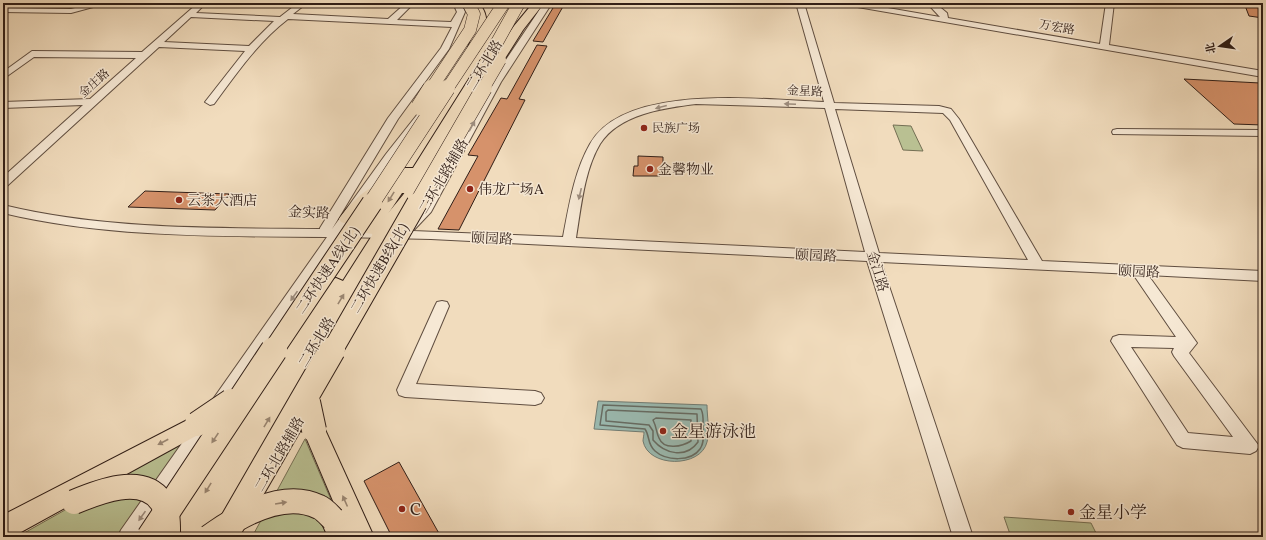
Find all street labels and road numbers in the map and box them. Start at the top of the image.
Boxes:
street label: 万宏路 [1038,17,1076,39]
street label: 二环北路 [463,37,508,95]
street label: 金庄路 [76,66,113,102]
street label: 金星路 [787,83,823,101]
street label: 二环北路辅路 [415,136,474,218]
street label: 金实路 [287,203,330,224]
street label: 二环快速B线(北) [347,220,414,317]
street label: 二环快速A线(北) [292,223,365,318]
street label: 颐园路 [470,229,513,250]
street label: 颐园路 [794,246,837,267]
street label: 金江路 [861,249,892,294]
street label: 颐园路 [1117,262,1160,283]
street label: 二环北路 [295,314,340,372]
street label: 二环北路辅路 [251,414,310,496]

